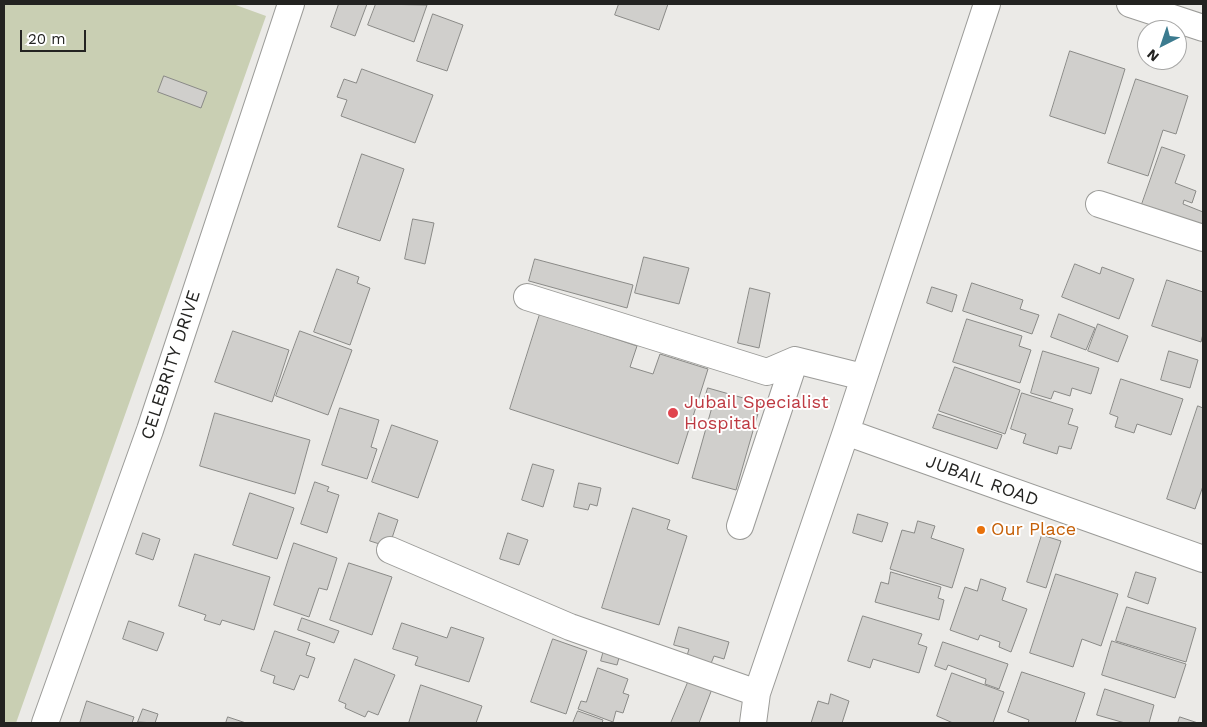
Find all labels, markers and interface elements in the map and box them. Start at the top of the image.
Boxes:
scale bar [22,20,89,52]
north arrow [1137,20,1187,70]
text: 20 m [28,30,66,48]
text: N [1144,46,1162,65]
street label: CELEBRITY DRIVE [137,288,205,442]
place label: Jubail Specialist Hospital [684,392,829,434]
marker: Jubail Specialist Hospital [666,406,680,420]
street label: JUBAIL ROAD [923,451,1041,511]
place label: Our Place [991,519,1076,541]
marker: Our Place [975,524,987,536]

